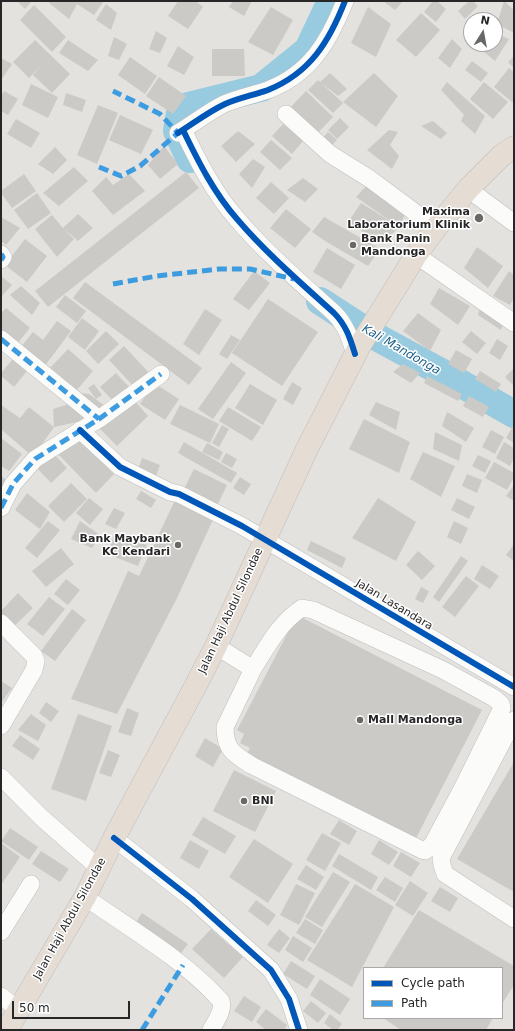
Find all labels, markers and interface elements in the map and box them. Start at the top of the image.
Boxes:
north arrow [463,12,503,52]
text: N [479,13,491,28]
place label: Maxima Laboratorium Klinik [347,205,470,231]
marker: Maxima Laboratorium Klinik [473,212,485,224]
place label: Bank Panin Mandonga [361,232,430,258]
marker: Bank Panin Mandonga [348,240,358,250]
water label: Kali Mandonga [359,322,443,378]
place label: Bank Maybank KC Kendari [80,532,170,558]
marker: Bank Maybank KC Kendari [173,540,183,550]
street label: Jalan Haji Abdul Silondae [196,546,266,676]
street label: Jalan Lasandara [353,577,435,633]
place label: Mall Mandonga [368,713,462,727]
marker: Mall Mandonga [355,715,365,725]
place label: BNI [252,794,274,808]
marker: BNI [239,796,249,806]
street label: Jalan Haji Abdul Silondae [31,856,109,982]
legend [363,967,503,1019]
text: Cycle path [401,976,465,990]
scale bar [14,993,132,1019]
text: Path [401,996,427,1010]
text: 50 m [19,1001,50,1015]

